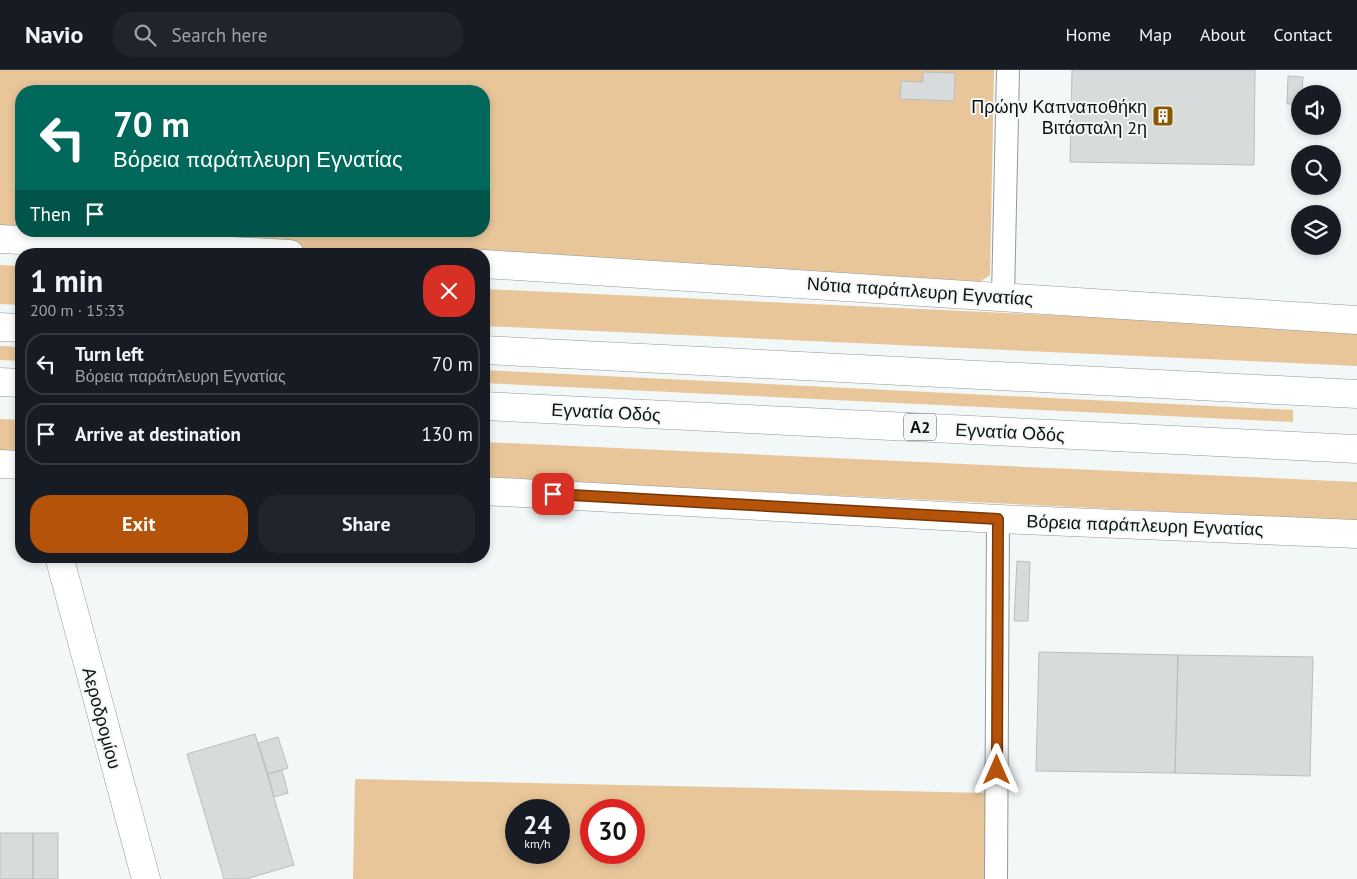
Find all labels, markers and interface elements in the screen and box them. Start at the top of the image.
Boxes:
search box [113,12,463,57]
text: Navio [25,19,83,50]
icon: search [131,21,159,49]
text: Search here [171,23,267,47]
text: Home [1065,23,1111,46]
text: Map [1139,23,1172,46]
text: About [1200,23,1246,46]
text: Contact [1274,23,1332,46]
map controls [1291,85,1341,255]
button: sound [1291,85,1341,135]
place label: Πρώην Καπναποθήκη Βιτάσταλη 2η [971,95,1147,139]
text: 70 m [113,101,190,147]
building icon: Πρώην Καπναποθήκη Βιτάσταλη 2η [1151,104,1175,128]
icon: left [30,105,95,170]
text: Βόρεια παράπλευρη Εγνατίας [113,145,403,173]
button: search [1291,145,1341,195]
icon: arrive [81,200,109,228]
text: Then [30,202,71,226]
button: layers [1291,205,1341,255]
text: 1 min [30,261,103,300]
button: close [423,265,475,317]
street label: Νότια παράπλευρη Εγνατίας [806,272,1034,310]
text: 200 m · 15:33 [30,300,125,320]
text: Turn left [75,342,144,366]
icon: left [32,350,60,378]
text: 70 m [432,352,473,376]
text: Βόρεια παράπλευρη Εγνατίας [75,366,286,386]
street label: Εγνατία Οδός [551,398,662,426]
road number: Α2 [904,414,936,441]
street label: Εγνατία Οδός [955,418,1066,446]
icon: arrive [32,420,60,448]
text: Arrive at destination [75,422,241,446]
text: 130 m [421,422,473,446]
pin [532,473,574,515]
icon: arrive [539,480,567,508]
button: Exit [30,495,248,553]
button: Share [258,495,475,553]
street label: Βόρεια παράπλευρη Εγνατίας [1026,509,1264,541]
street label: Αεροδρομίου [77,665,127,771]
position arrow [970,743,1022,795]
speed limit sign: 30 [580,799,645,864]
text: 24 [523,809,552,841]
text: km/h [524,836,551,851]

